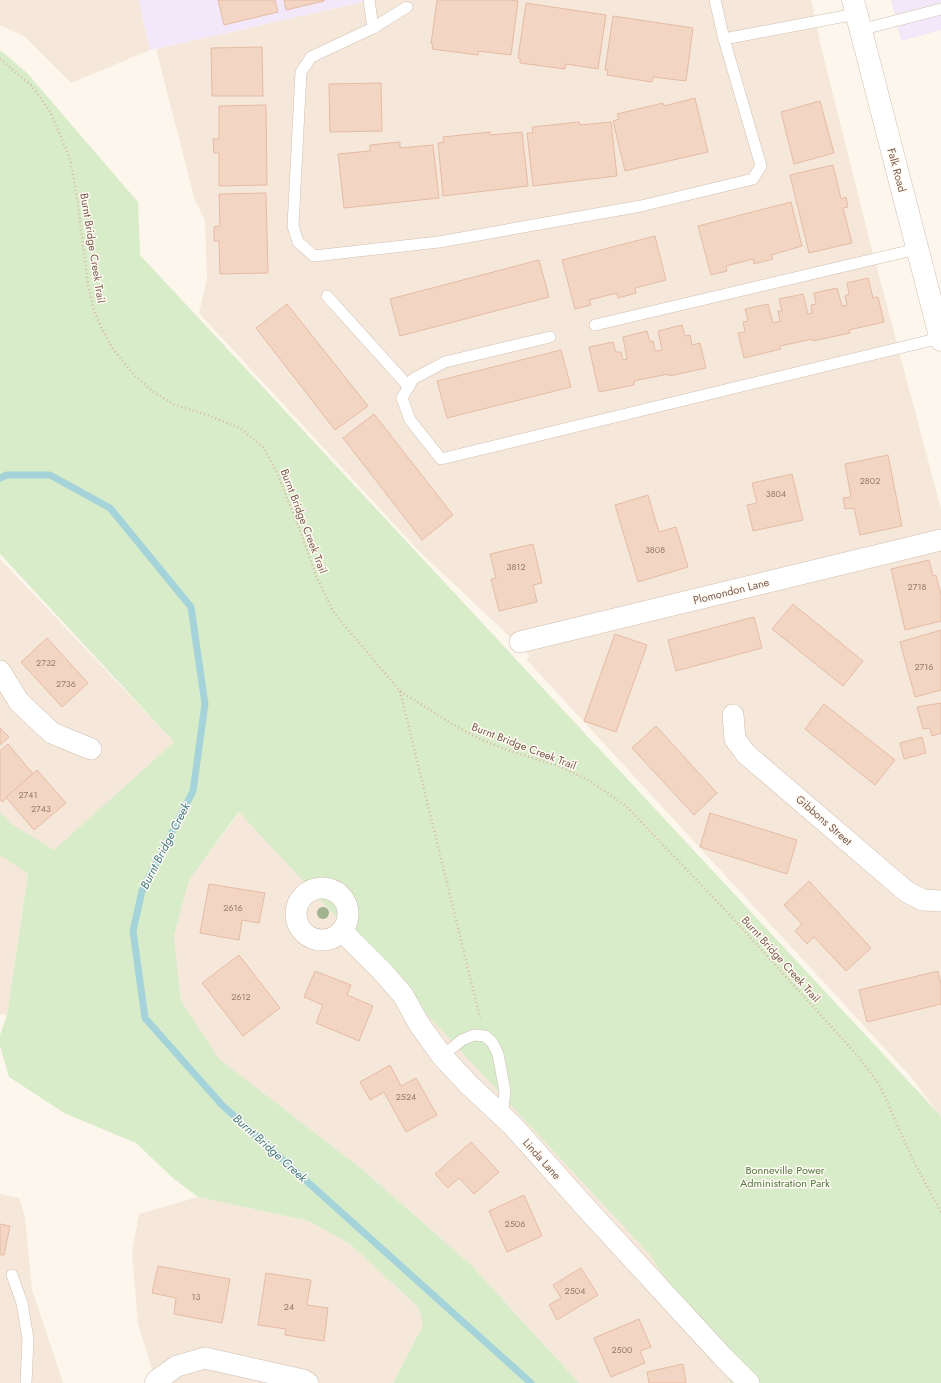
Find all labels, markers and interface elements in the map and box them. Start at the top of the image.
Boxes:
street label: Falk Road [883,146,911,194]
street label: Burnt Bridge Creek Trail [76,192,110,304]
street label: Burnt Bridge Creek Trail [277,466,331,576]
house number: 2802 [860,474,880,487]
house number: 3804 [766,487,786,500]
house number: 3808 [645,543,665,556]
house number: 3812 [507,560,526,573]
street label: Plomondon Lane [691,574,771,608]
house number: 2718 [908,580,926,593]
house number: 2732 [36,656,56,669]
house number: 2716 [914,660,934,673]
house number: 2736 [56,677,76,690]
street label: Burnt Bridge Creek Trail [469,719,579,773]
house number: 2741 [18,788,38,801]
street label: Gibbons Street [792,791,856,849]
water label: Burnt Bridge Creek [136,799,195,892]
house number: 2743 [31,802,51,815]
house number: 2616 [223,901,243,914]
street label: Burnt Bridge Creek Trail [738,912,824,1006]
house number: 2612 [231,990,251,1003]
house number: 2524 [396,1090,416,1103]
water label: Burnt Bridge Creek [229,1110,312,1187]
street label: Linda Lane [519,1135,565,1183]
park label: Bonneville Power Administration Park [740,1162,830,1191]
house number: 2506 [505,1217,525,1230]
house number: 2504 [565,1284,585,1297]
house number: 13 [192,1290,201,1303]
house number: 24 [284,1300,294,1313]
house number: 2500 [612,1343,633,1356]

